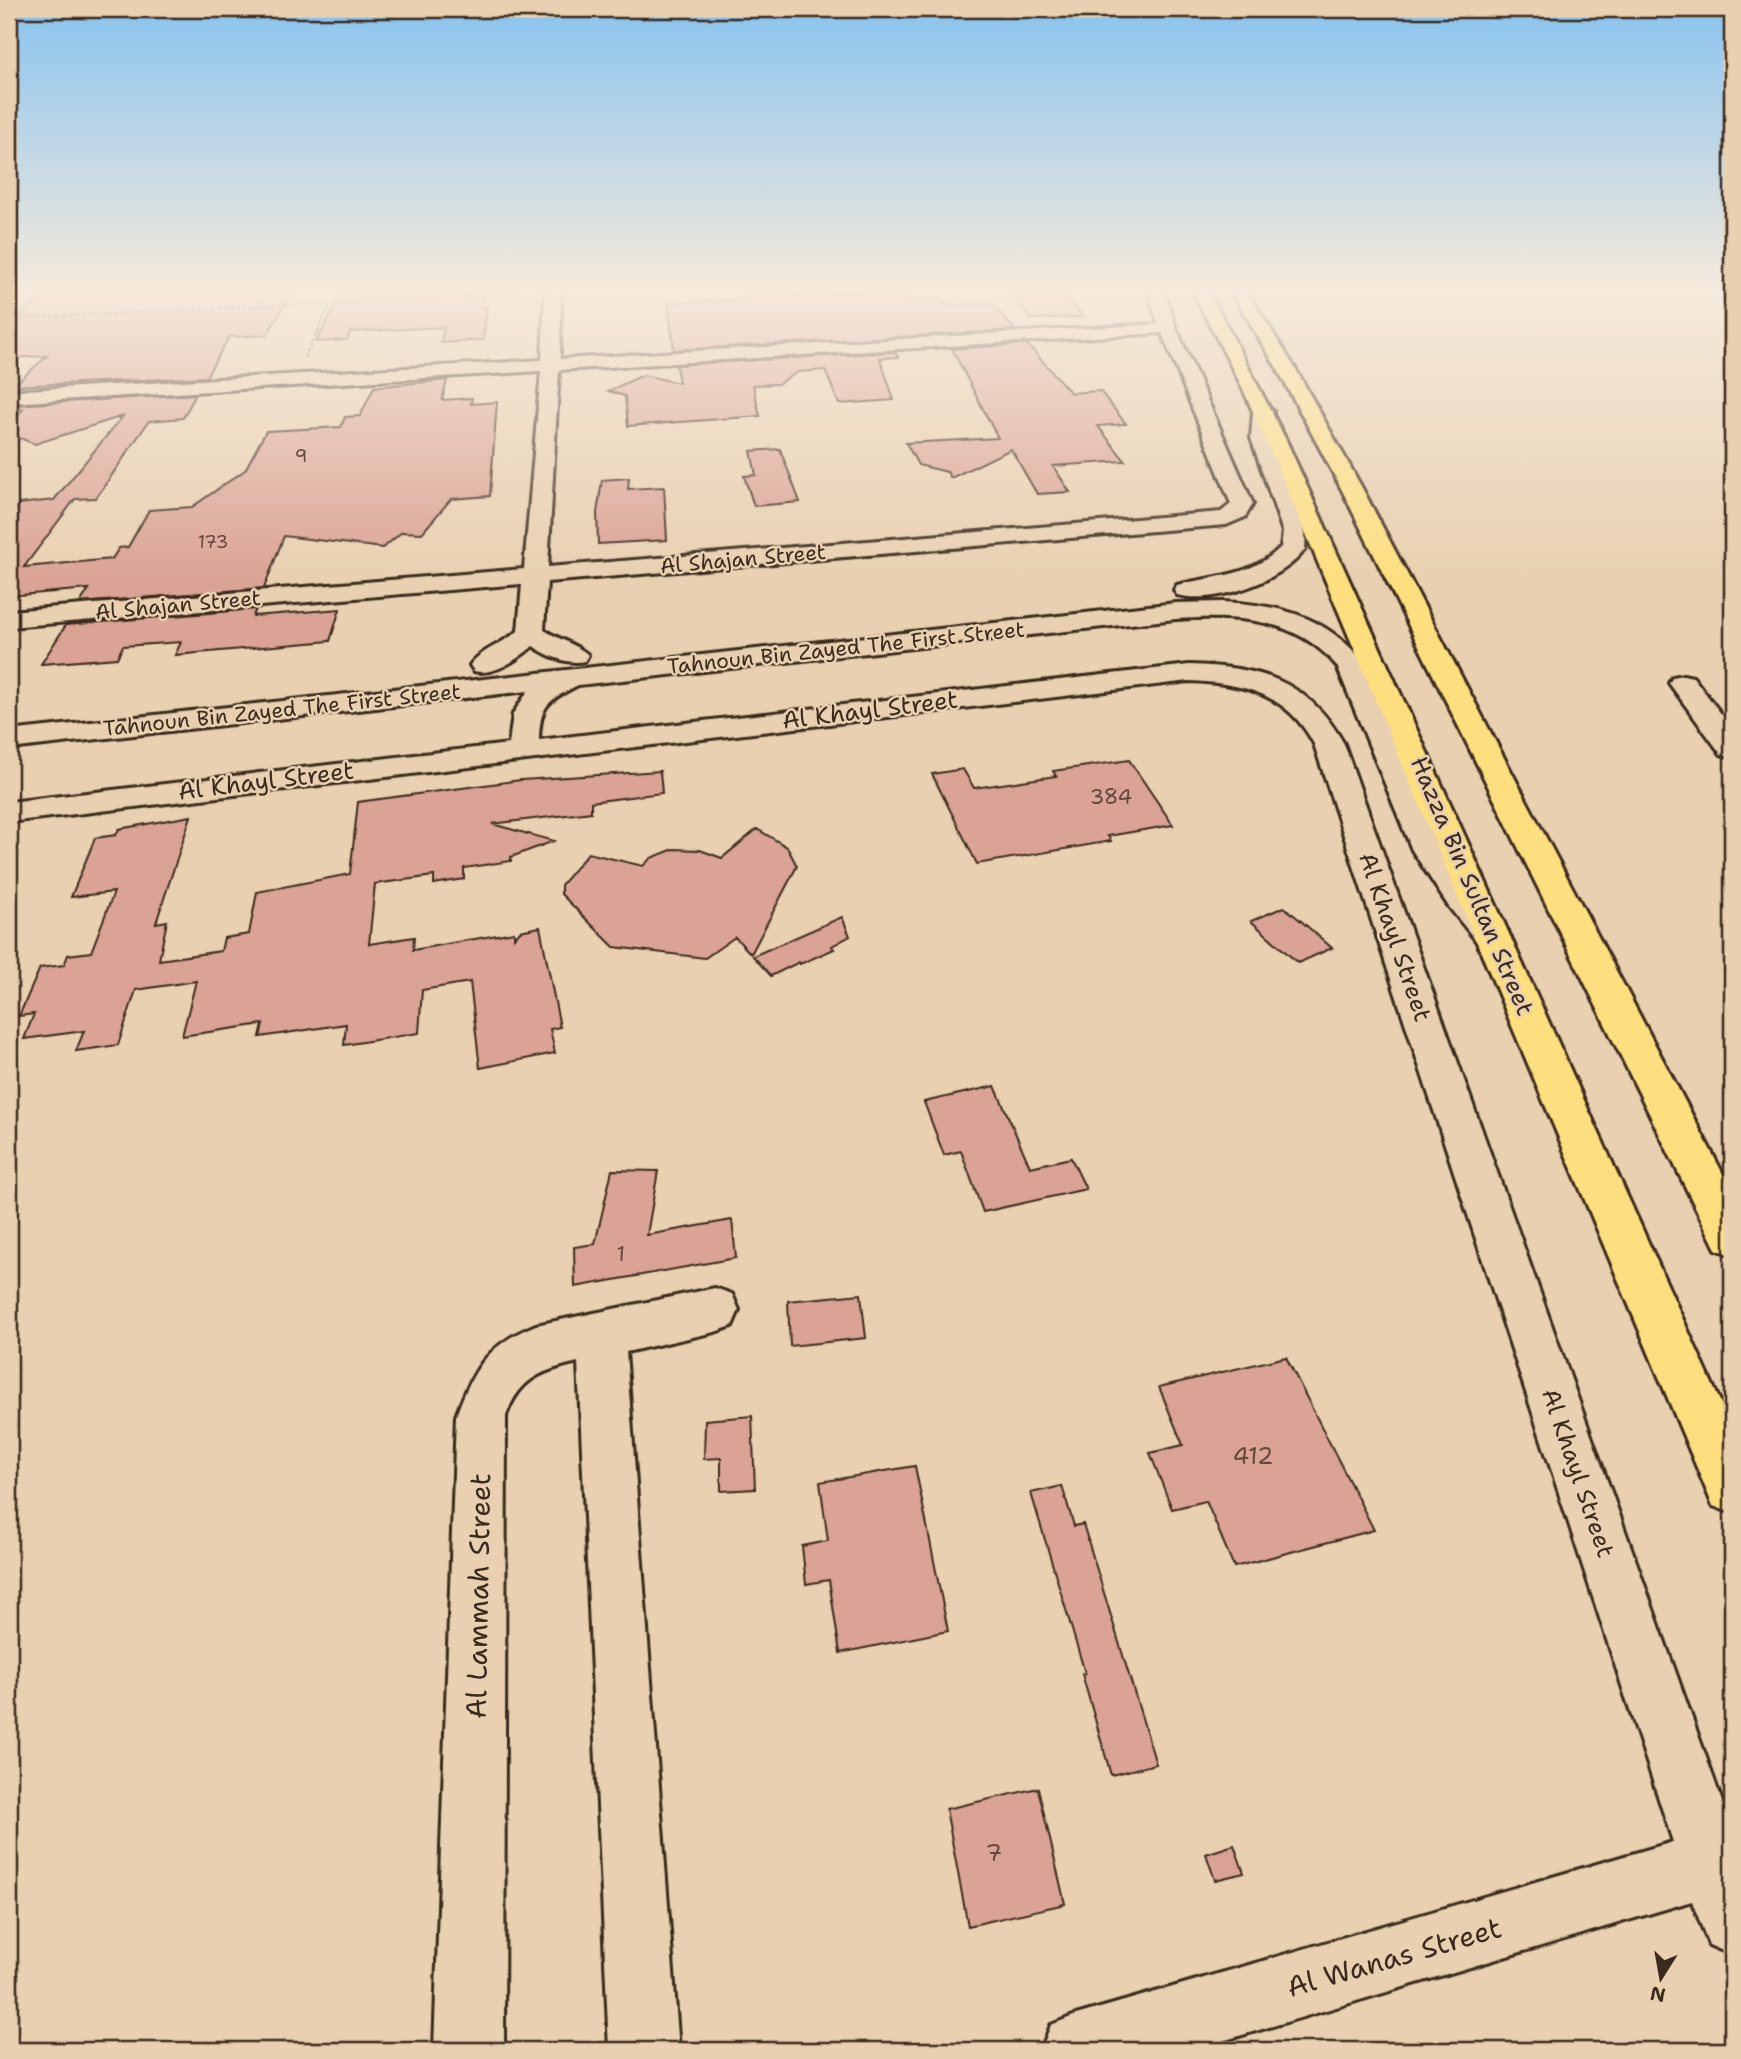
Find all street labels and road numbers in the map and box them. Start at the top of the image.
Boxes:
street label: Al Shajan Street [659,538,827,580]
street label: Al Shajan Street [94,584,262,626]
street label: Tahnoun Bin Zayed The First Street [666,615,1026,681]
street label: Tahnoun Bin Zayed The First Street [102,677,462,743]
street label: Al Khayl Street [780,683,960,737]
street label: Hazza Bin Sultan Street [1403,752,1541,1020]
street label: Al Khayl Street [176,754,356,808]
street label: Al Khayl Street [1351,848,1439,1026]
street label: Al Khayl Street [1534,1384,1622,1562]
street label: Al Lammah Street [457,1473,499,1719]
street label: Al Wanas Street [1282,1908,1506,2006]

